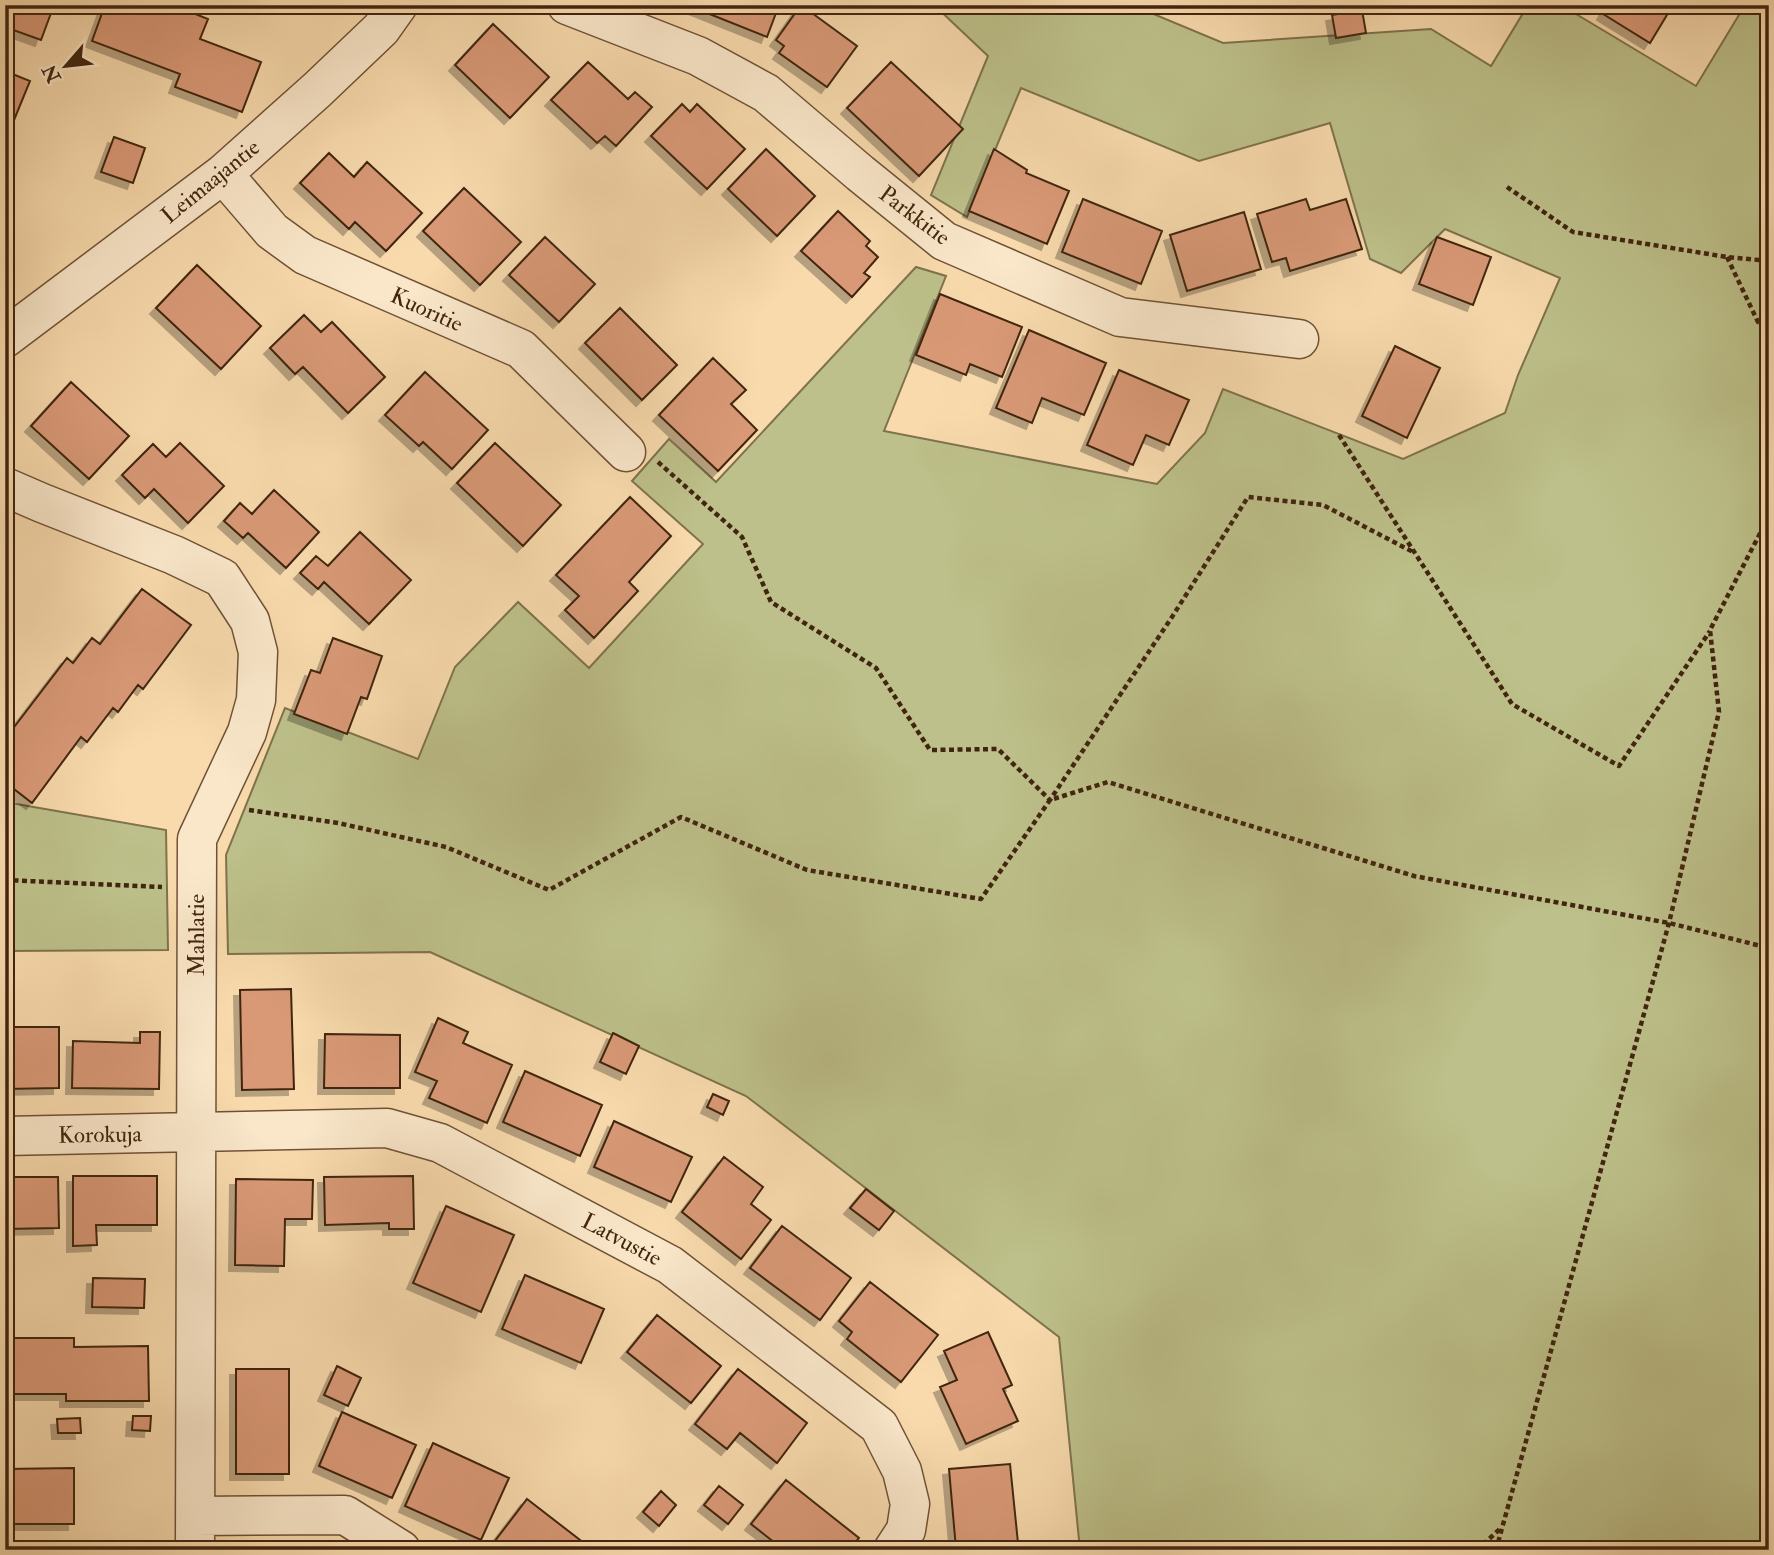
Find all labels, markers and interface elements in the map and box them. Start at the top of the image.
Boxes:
north arrow [32,32,102,102]
text: N [37,59,67,88]
street label: Leimaajantie [155,133,266,230]
street label: Parkkitie [873,179,956,252]
street label: Kuoritie [386,281,468,338]
street label: Mahlatie [182,894,211,976]
street label: Korokuja [58,1119,143,1150]
street label: Latvustie [577,1206,667,1273]

